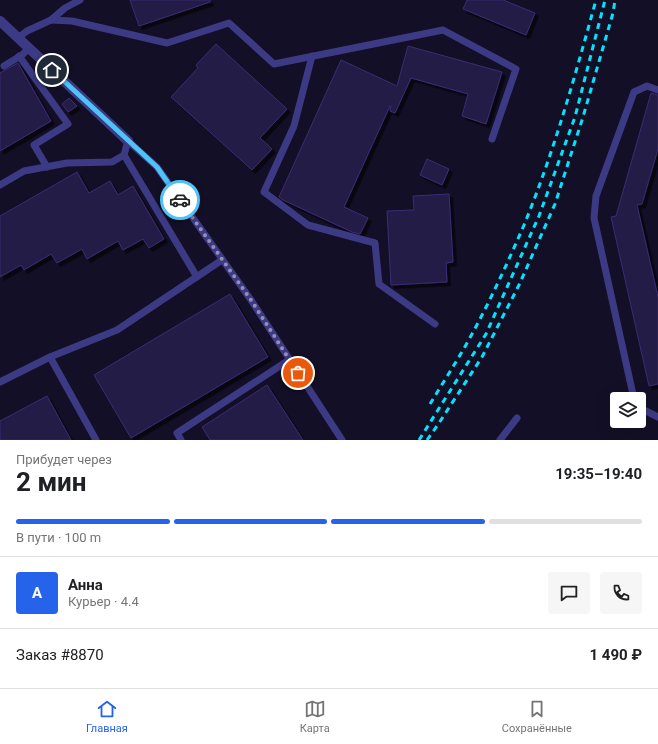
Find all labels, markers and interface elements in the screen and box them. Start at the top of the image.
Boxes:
pin [35,53,69,87]
icon: home [41,59,63,81]
courier [160,180,200,220]
icon: car [169,189,191,211]
pin [281,356,315,390]
icon: bag [287,362,309,384]
map controls [610,392,646,428]
button: layers [610,392,646,428]
text: Прибудет через [16,452,112,467]
text: 19:35–19:40 [555,465,642,483]
text: 2 мин [16,467,87,497]
text: В пути · 100 m [16,530,101,545]
button: chat [548,572,590,614]
button: phone [600,572,642,614]
text: Анна [68,576,103,594]
text: А [32,584,42,602]
text: Курьер · 4.4 [68,594,139,609]
text: Заказ #8870 [16,646,104,664]
text: 1 490 ₽ [590,646,642,664]
tab: Главная [86,698,128,735]
tab: Карта [300,698,330,735]
tab: Сохранённые [502,698,572,735]

